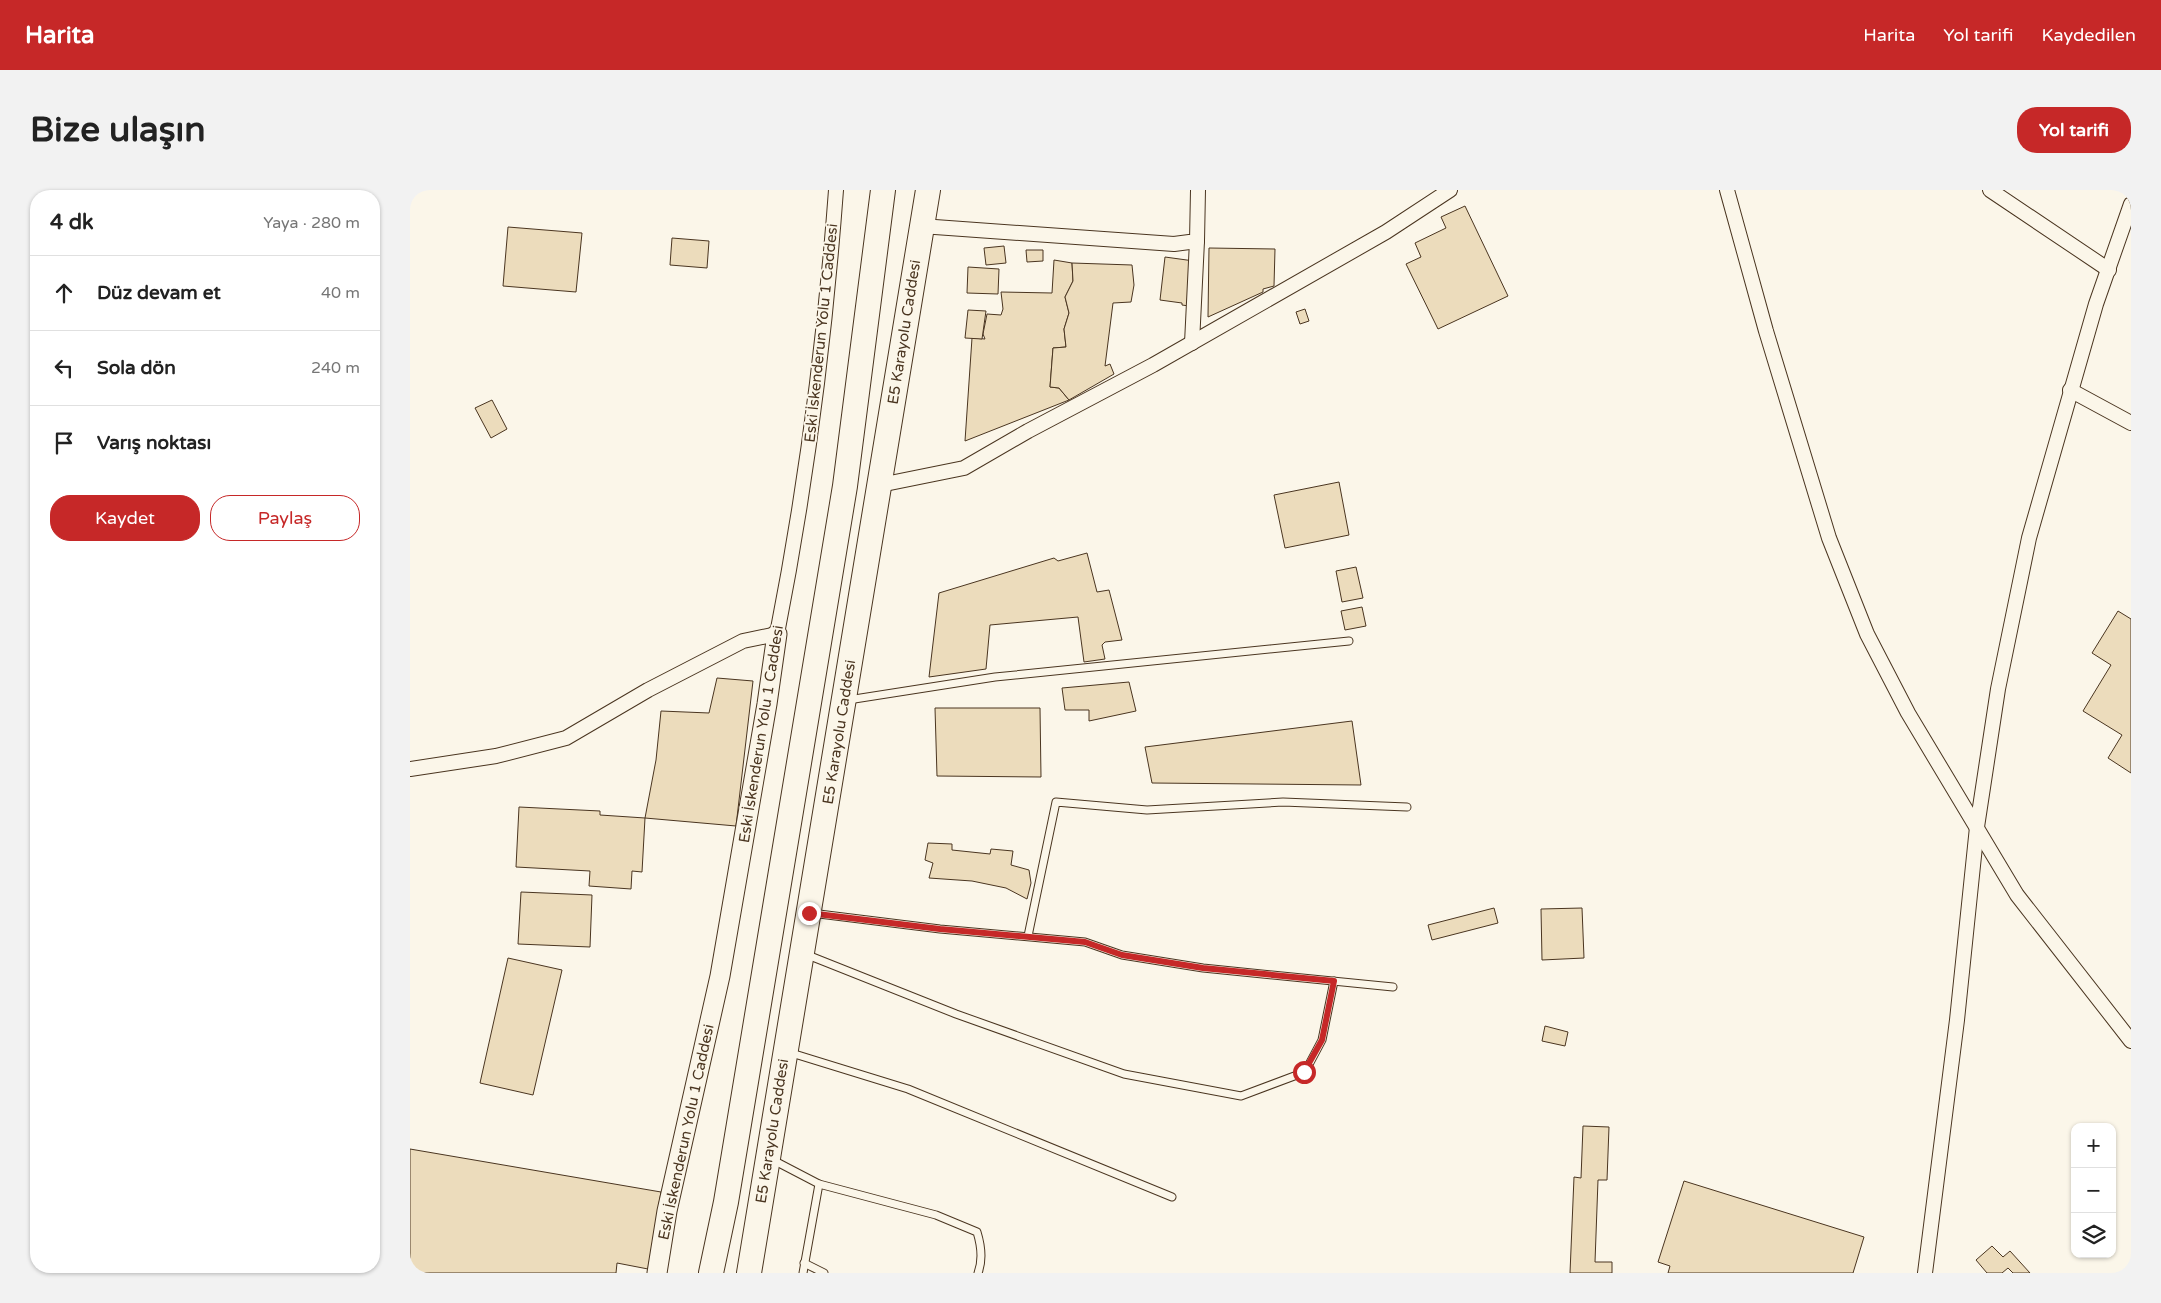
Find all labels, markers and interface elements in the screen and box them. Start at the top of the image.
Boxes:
text: Harita [25,21,94,50]
text: Harita [1863,24,1915,46]
text: Yol tarifi [1943,24,2013,46]
text: Kaydedilen [2041,24,2136,46]
button: Yol tarifi [2017,107,2131,153]
text: Bize ulaşın [30,109,206,151]
text: 4 dk [50,210,93,235]
text: Yaya · 280 m [263,213,360,233]
street label: Eski İskenderun Yolu 1 Caddesi [801,223,841,443]
street label: E5 Karayolu Caddesi [884,258,924,406]
icon: ahead [50,279,78,307]
text: Düz devam et [97,282,221,304]
text: 40 m [321,283,360,303]
icon: left [50,354,78,382]
text: Sola dön [97,357,176,379]
text: 240 m [311,358,360,378]
icon: arrive [50,429,78,457]
text: Varış noktası [97,432,211,454]
button: Kaydet [50,495,200,541]
button: Paylaş [210,495,360,541]
street label: Eski İskenderun Yolu 1 Caddesi [735,624,787,844]
street label: E5 Karayolu Caddesi [819,658,859,806]
route end [798,902,821,925]
street label: Eski İskenderun Yolu 1 Caddesi [654,1022,718,1242]
street label: E5 Karayolu Caddesi [752,1057,792,1205]
route start [1293,1061,1316,1084]
map controls [2071,1123,2116,1258]
button: + [2071,1123,2116,1168]
button: − [2071,1168,2116,1213]
button: layers [2071,1213,2116,1258]

